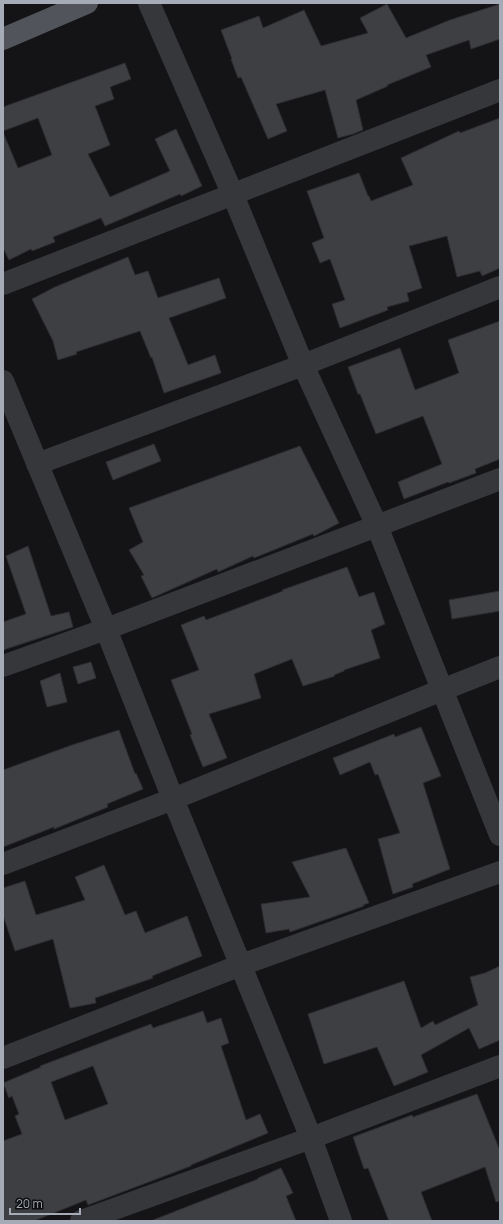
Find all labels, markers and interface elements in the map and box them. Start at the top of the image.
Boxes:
scale bar [10,1190,80,1216]
text: 20 m [16,1195,43,1212]

